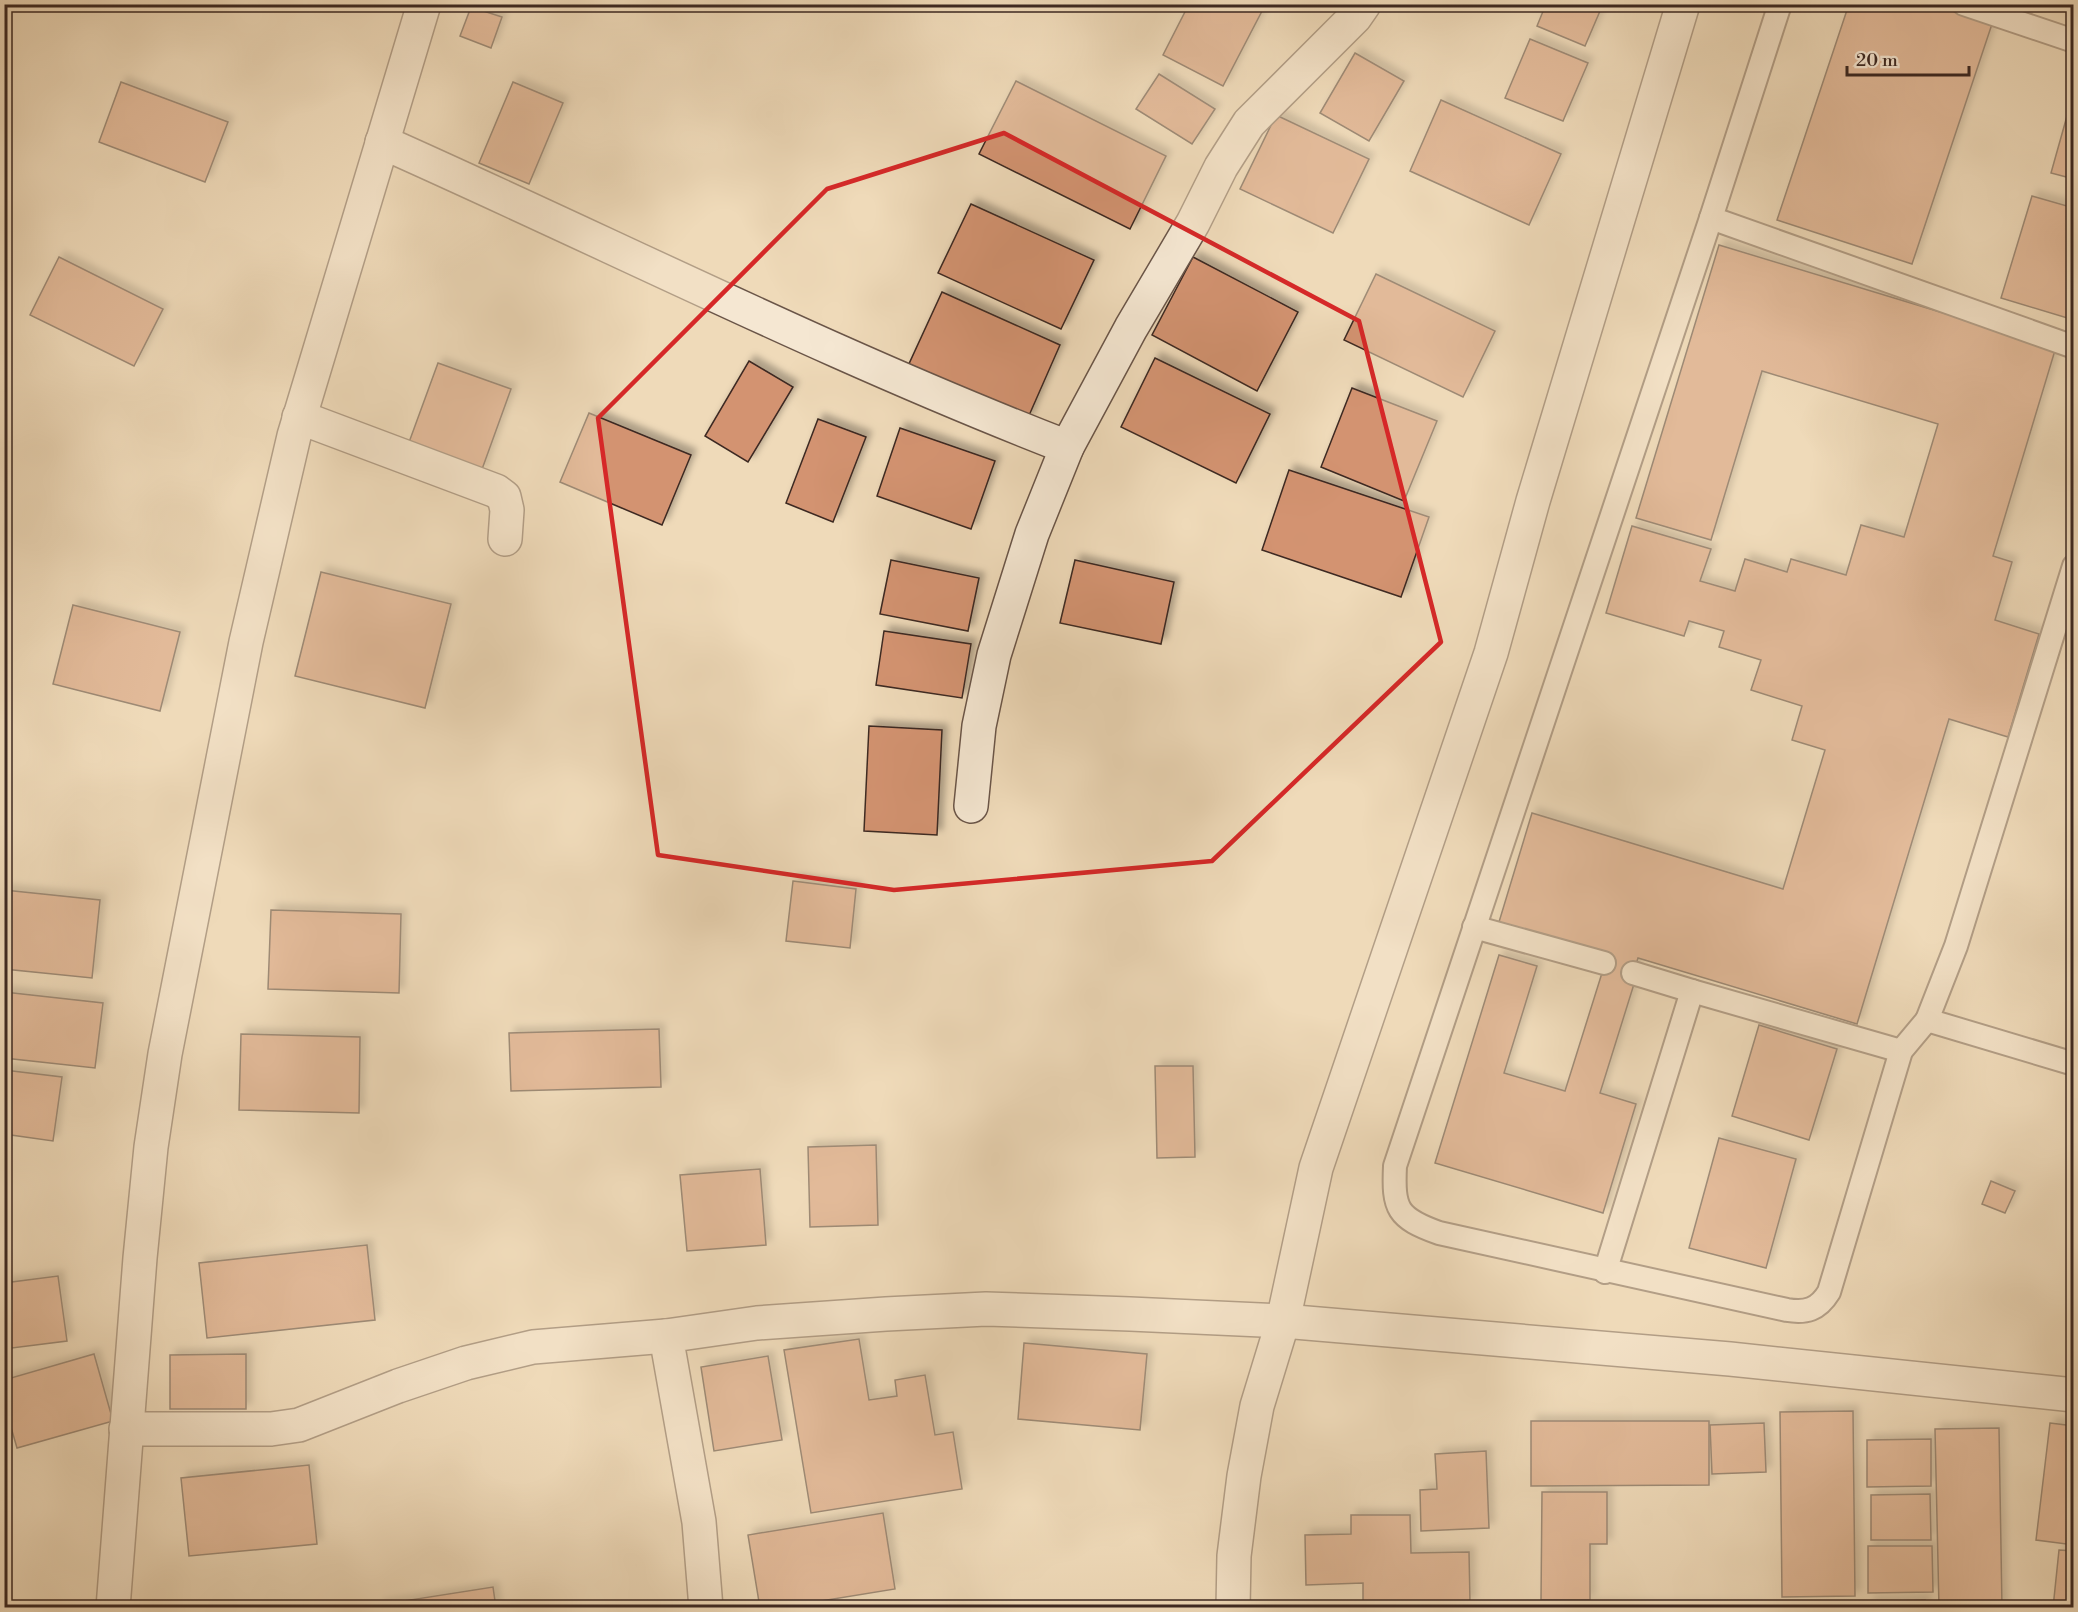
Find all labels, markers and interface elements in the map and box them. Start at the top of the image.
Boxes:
scale bar [1847,39,1968,77]
text: 20 m [1856,49,1898,72]

